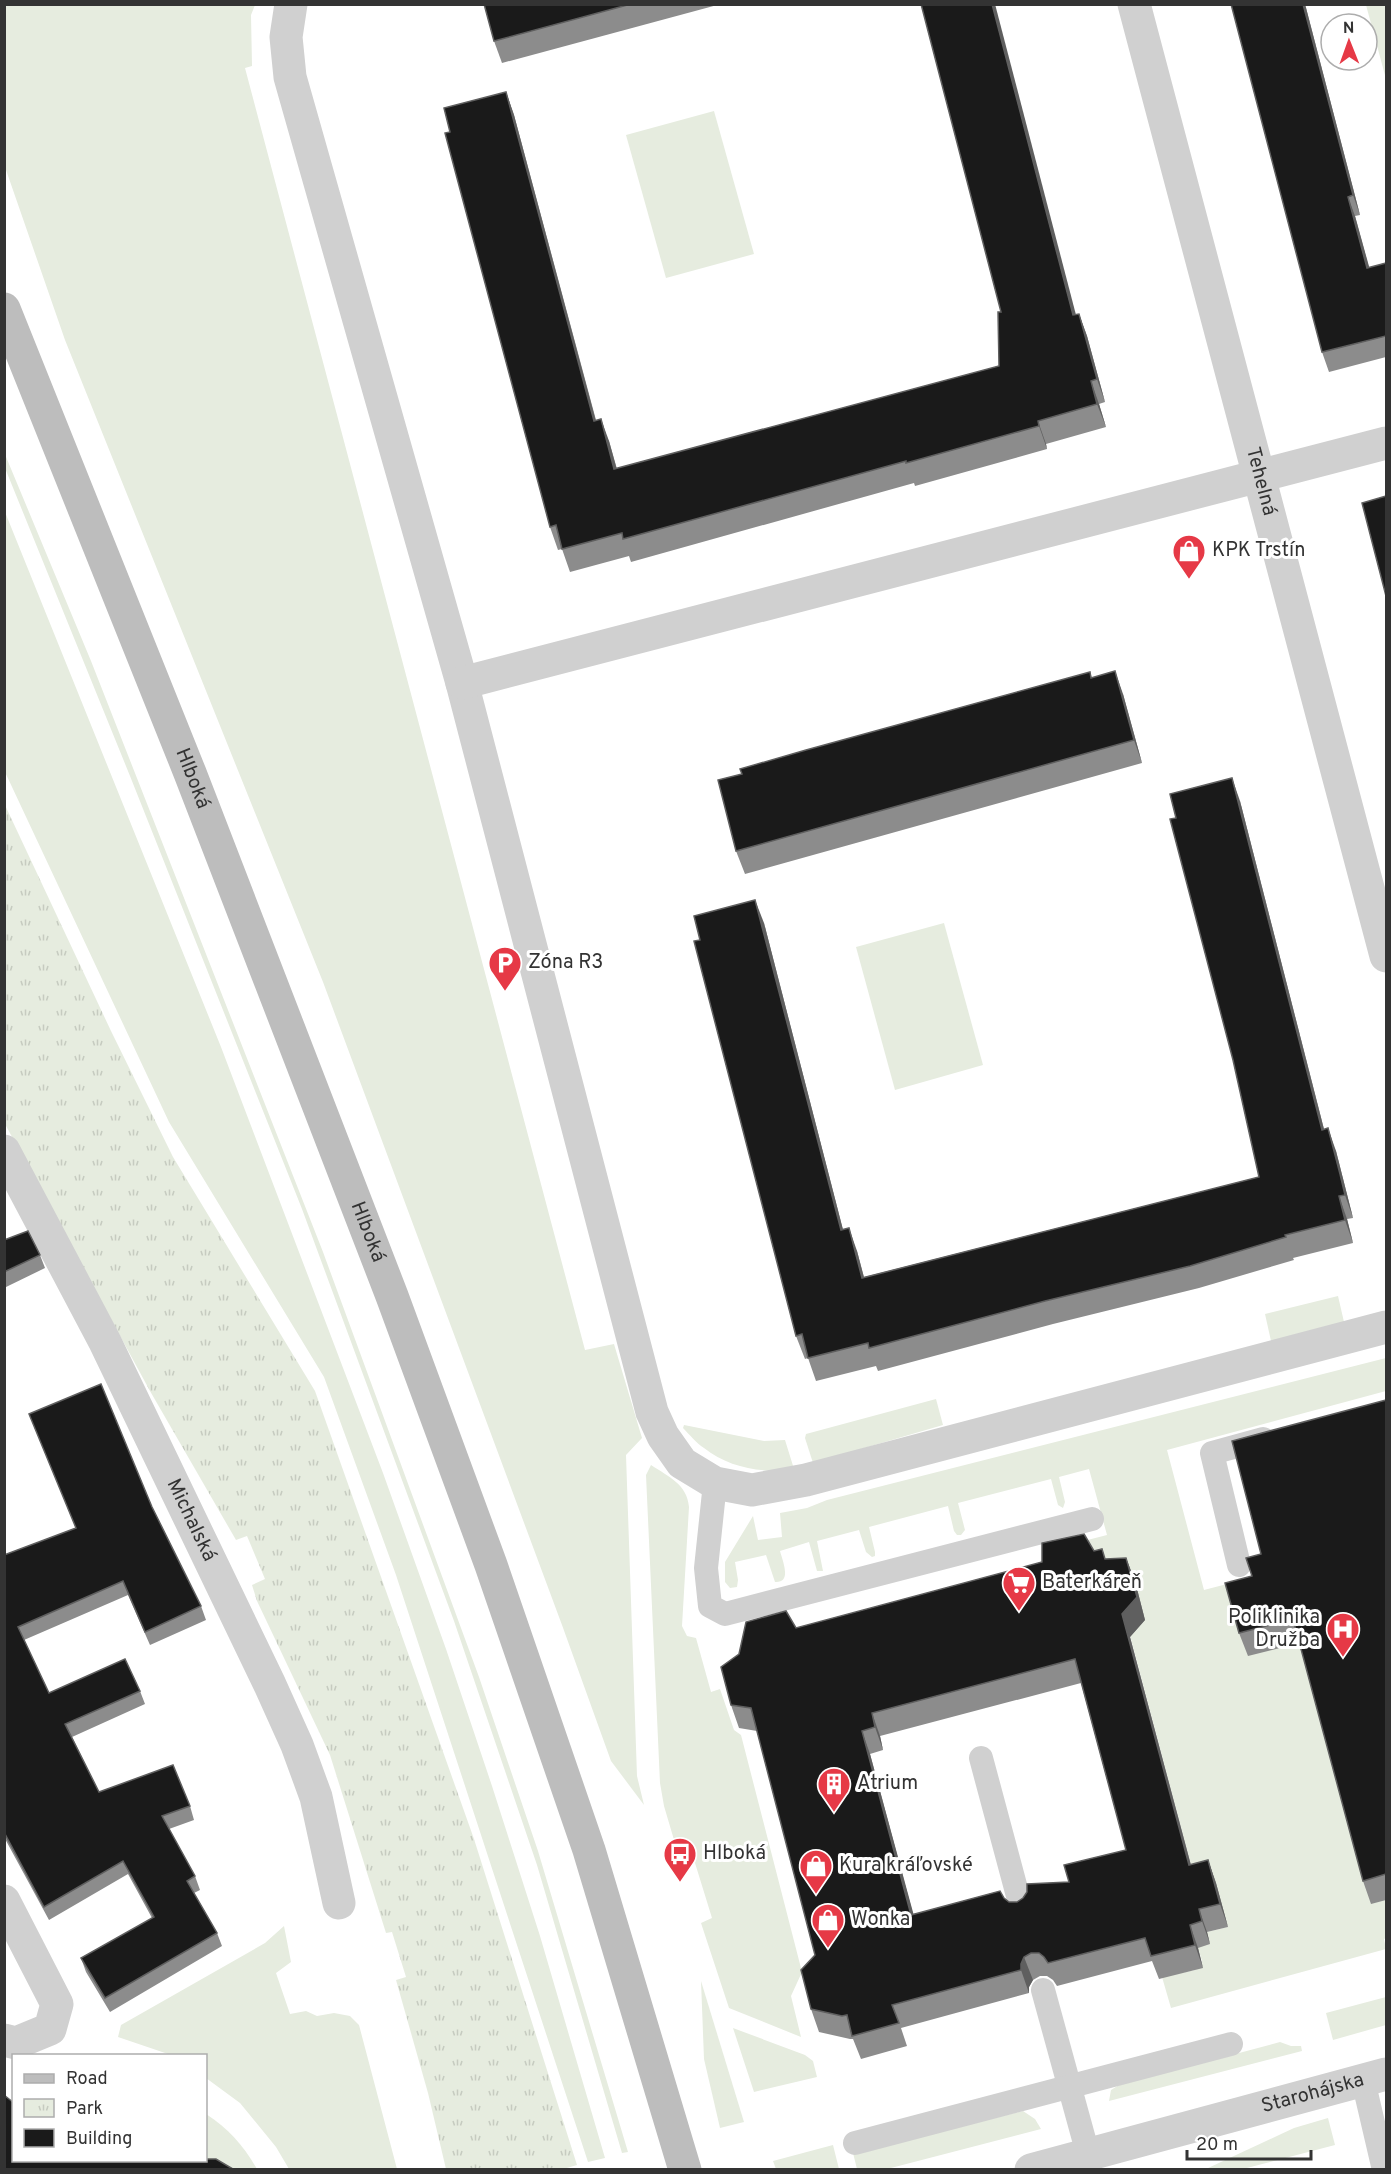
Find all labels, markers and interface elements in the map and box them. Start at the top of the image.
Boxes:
north arrow [1319,12,1379,72]
text: N [1343,19,1355,39]
street label: Tehelná [1239,444,1282,519]
shop icon: KPK Trstín [1171,533,1207,580]
place label: KPK Trstín [1212,538,1305,564]
street label: Hlboká [168,745,216,813]
parking icon: Zóna R3 [487,945,523,992]
place label: Zóna R3 [528,950,603,976]
street label: Hlboká [344,1198,391,1266]
street label: Michalská [160,1475,222,1566]
supermarket icon: Baterkáreň [1001,1565,1037,1612]
place label: Baterkáreň [1042,1570,1142,1596]
place label: Poliklinika Družba [1228,1605,1320,1654]
hospital icon: Poliklinika Družba [1325,1611,1361,1658]
building icon: Atrium [816,1766,852,1813]
place label: Atrium [857,1771,918,1797]
bus stop icon: Hlboká [662,1836,698,1883]
place label: Hlboká [703,1841,766,1867]
shop icon: Kura kráľovské [798,1848,834,1895]
place label: Kura kráľovské [839,1853,973,1879]
shop icon: Wonka [810,1902,846,1949]
place label: Wonka [851,1907,910,1933]
legend [12,2054,207,2162]
street label: Starohájska [1259,2067,1367,2120]
text: Road [66,2068,108,2091]
text: Park [66,2098,103,2121]
scale bar [1187,2123,1312,2161]
text: Building [66,2128,132,2151]
text: 20 m [1196,2134,1238,2157]

